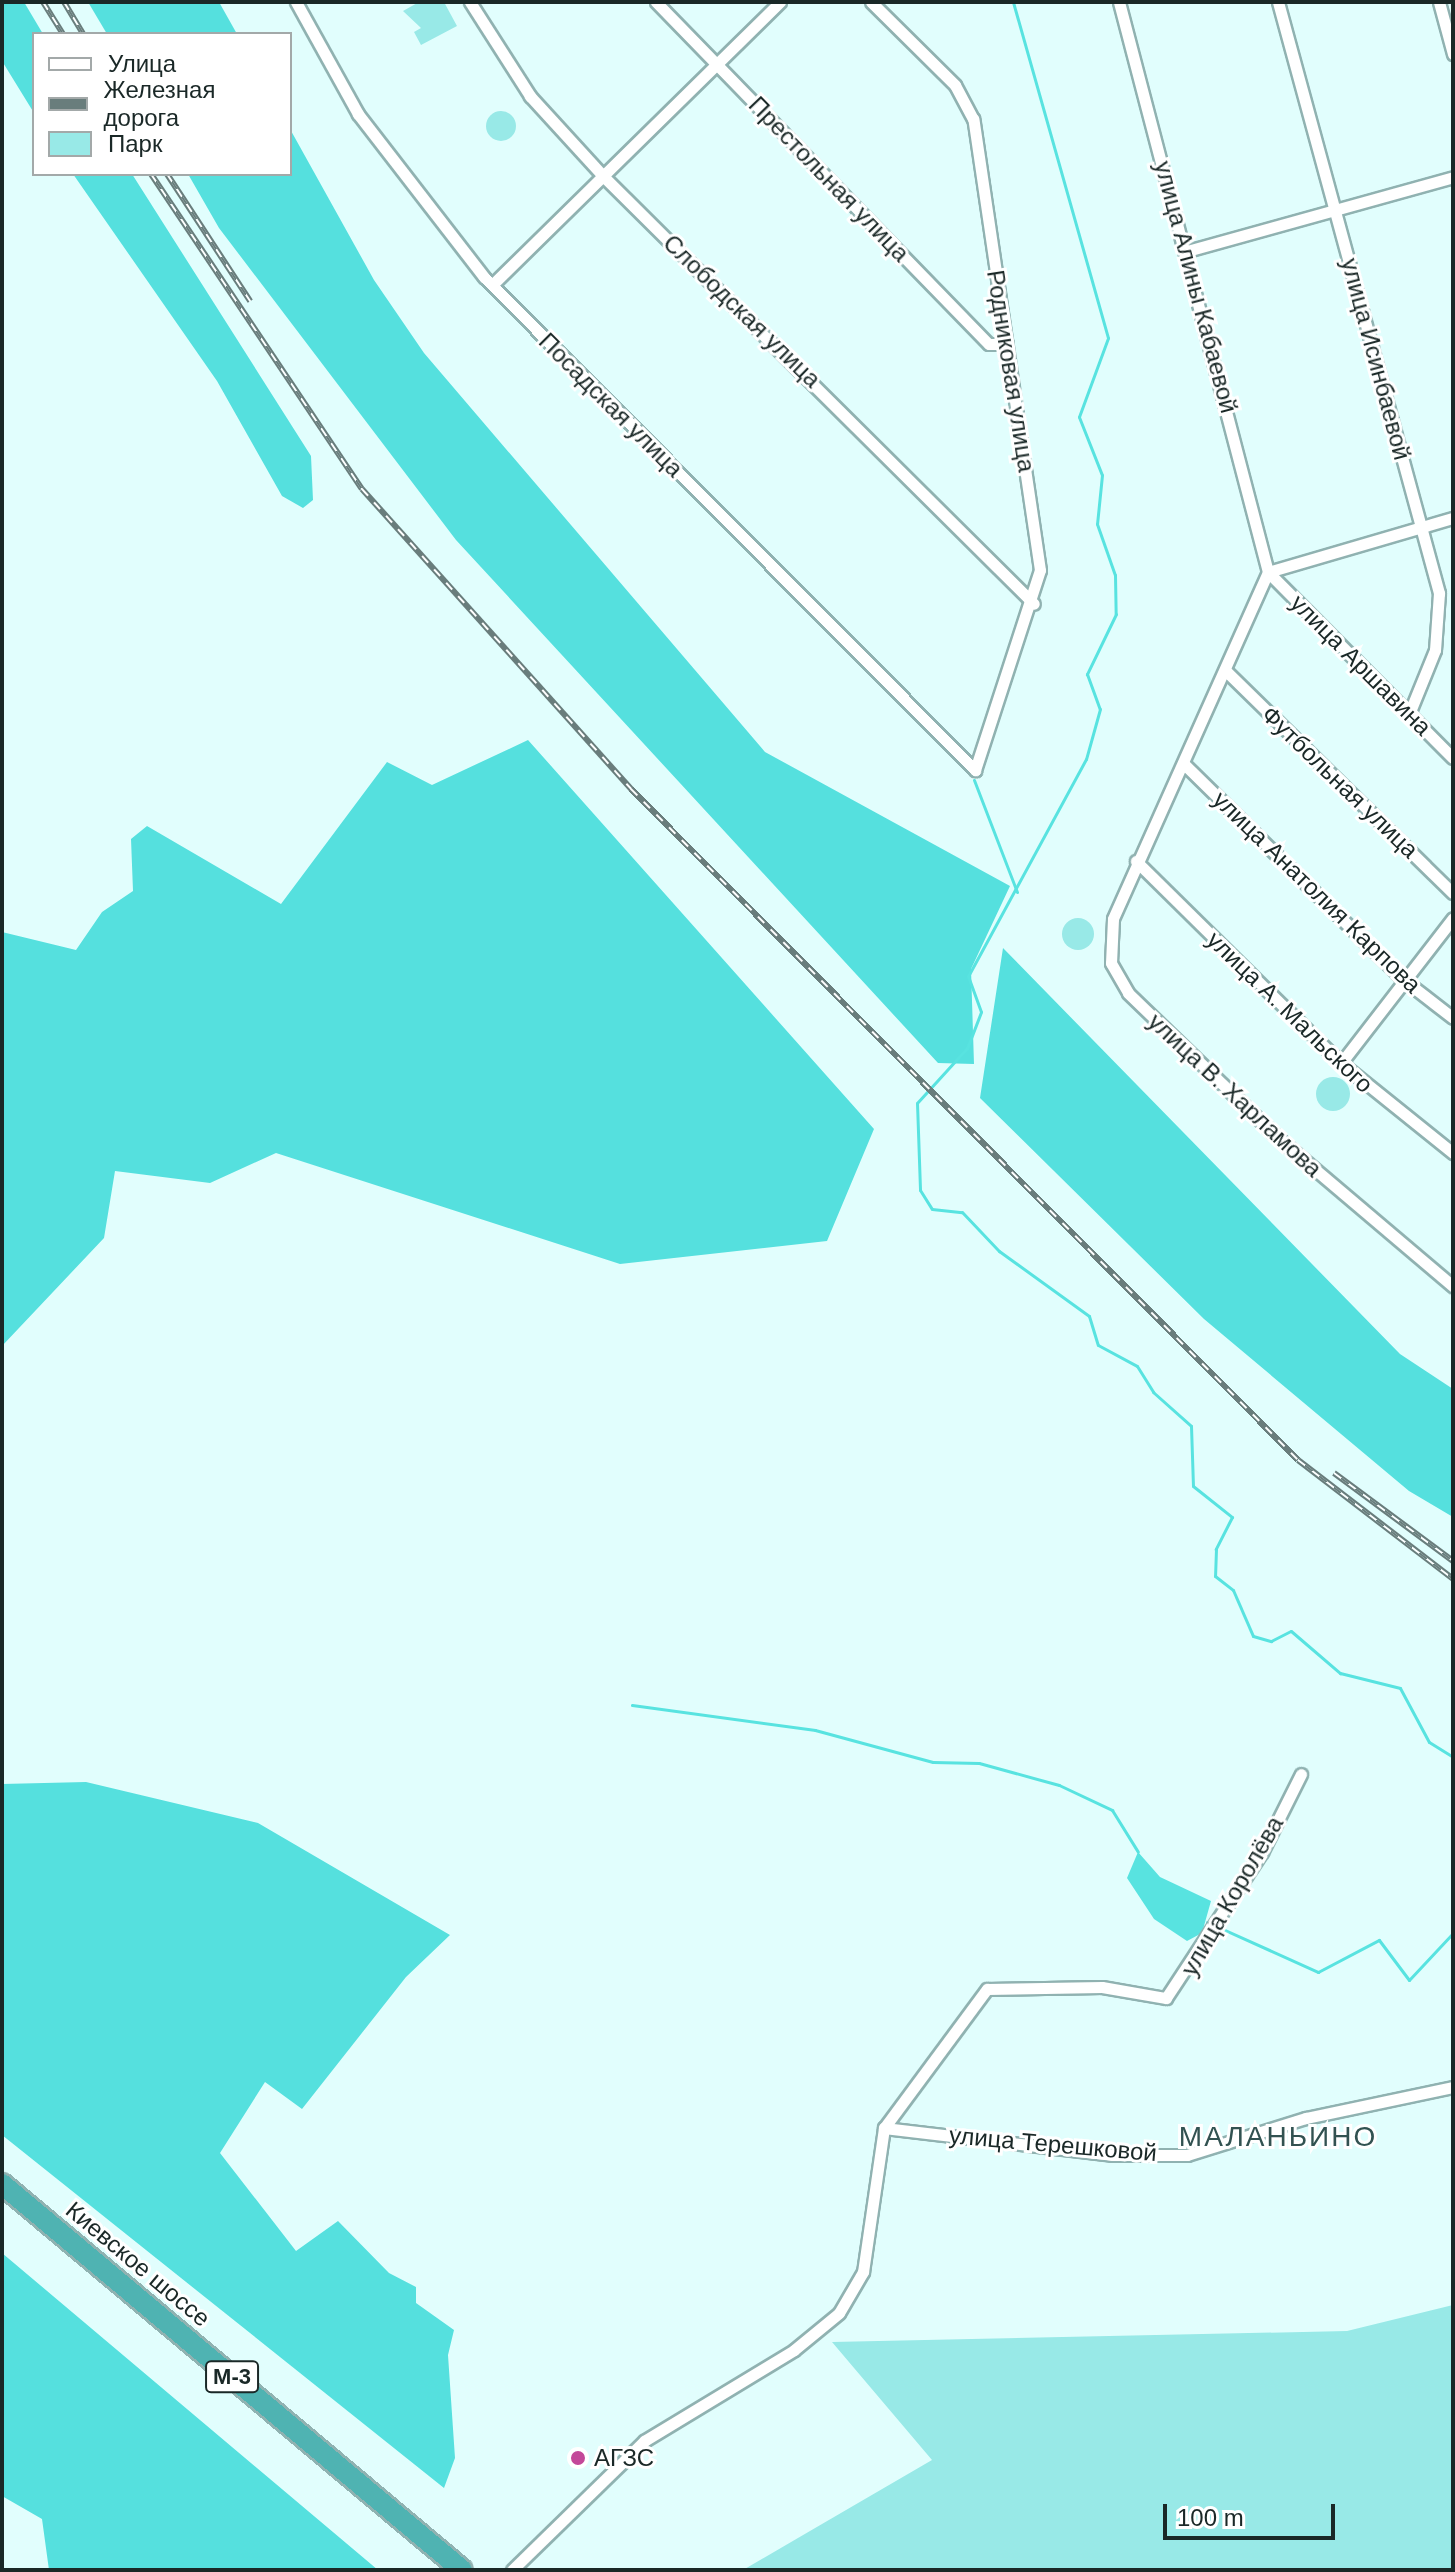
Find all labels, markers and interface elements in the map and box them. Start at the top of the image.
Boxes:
legend [32,32,292,176]
text: Улица [108,50,176,77]
text: Железная дорога [104,76,215,131]
street label: Престольная улица [743,91,915,267]
text: Парк [108,130,162,157]
street label: улица Алины Кабаевой [1148,158,1244,416]
street label: Слободская улица [657,229,827,393]
street label: улица Исинбаевой [1335,255,1417,463]
street label: Родниковая улица [981,268,1041,474]
street label: Посадская улица [533,327,689,483]
street label: улица Аршавина [1285,589,1437,741]
street label: Футбольная улица [1256,700,1424,864]
street label: улица Анатолия Карпова [1207,785,1427,999]
street label: улица А. Мальского [1201,925,1379,1099]
street label: улица В. Харламова [1142,1007,1328,1183]
street label: улица Королёва [1175,1811,1289,1981]
district label: МАЛАНЬИНО [1179,2120,1377,2154]
street label: улица Терешковой [948,2121,1158,2167]
street label: Киевское шоссе [60,2195,216,2333]
road number: М-3 [204,2359,260,2395]
place label: АГЗС [594,2444,654,2472]
marker: АГЗС [569,2449,587,2467]
scale bar [1167,2488,1339,2538]
text: 100 m [1177,2504,1244,2531]

